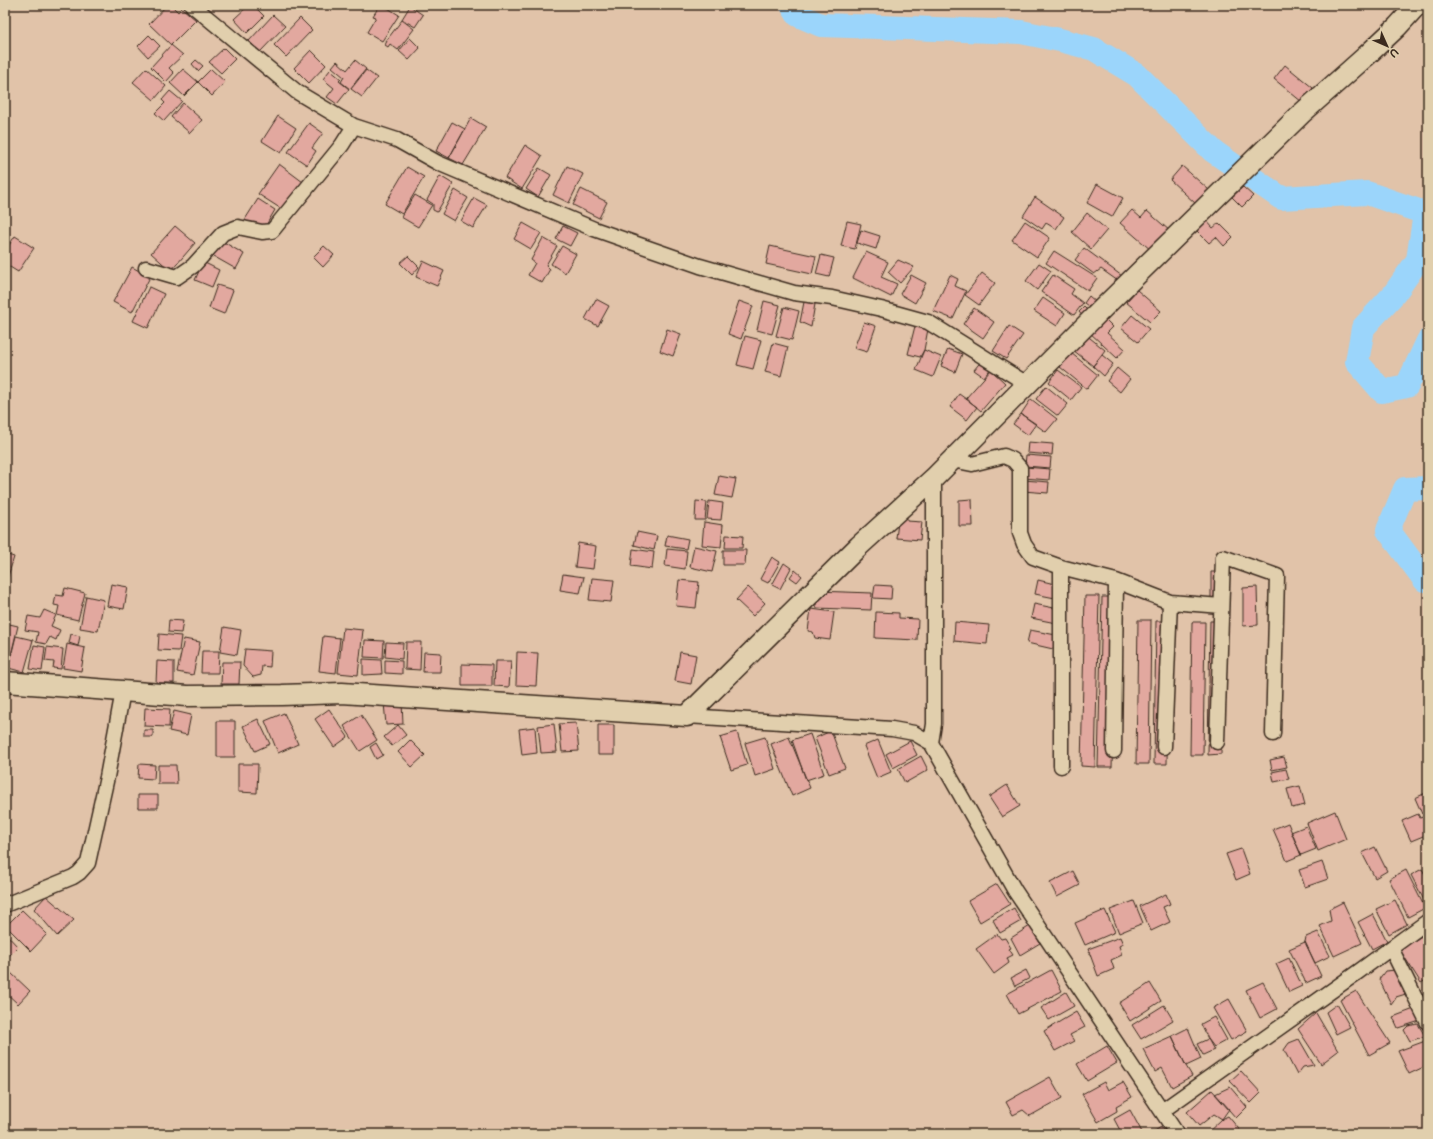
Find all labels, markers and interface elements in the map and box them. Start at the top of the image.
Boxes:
north arrow [1367,26,1407,66]
text: U [1386,45,1401,60]

